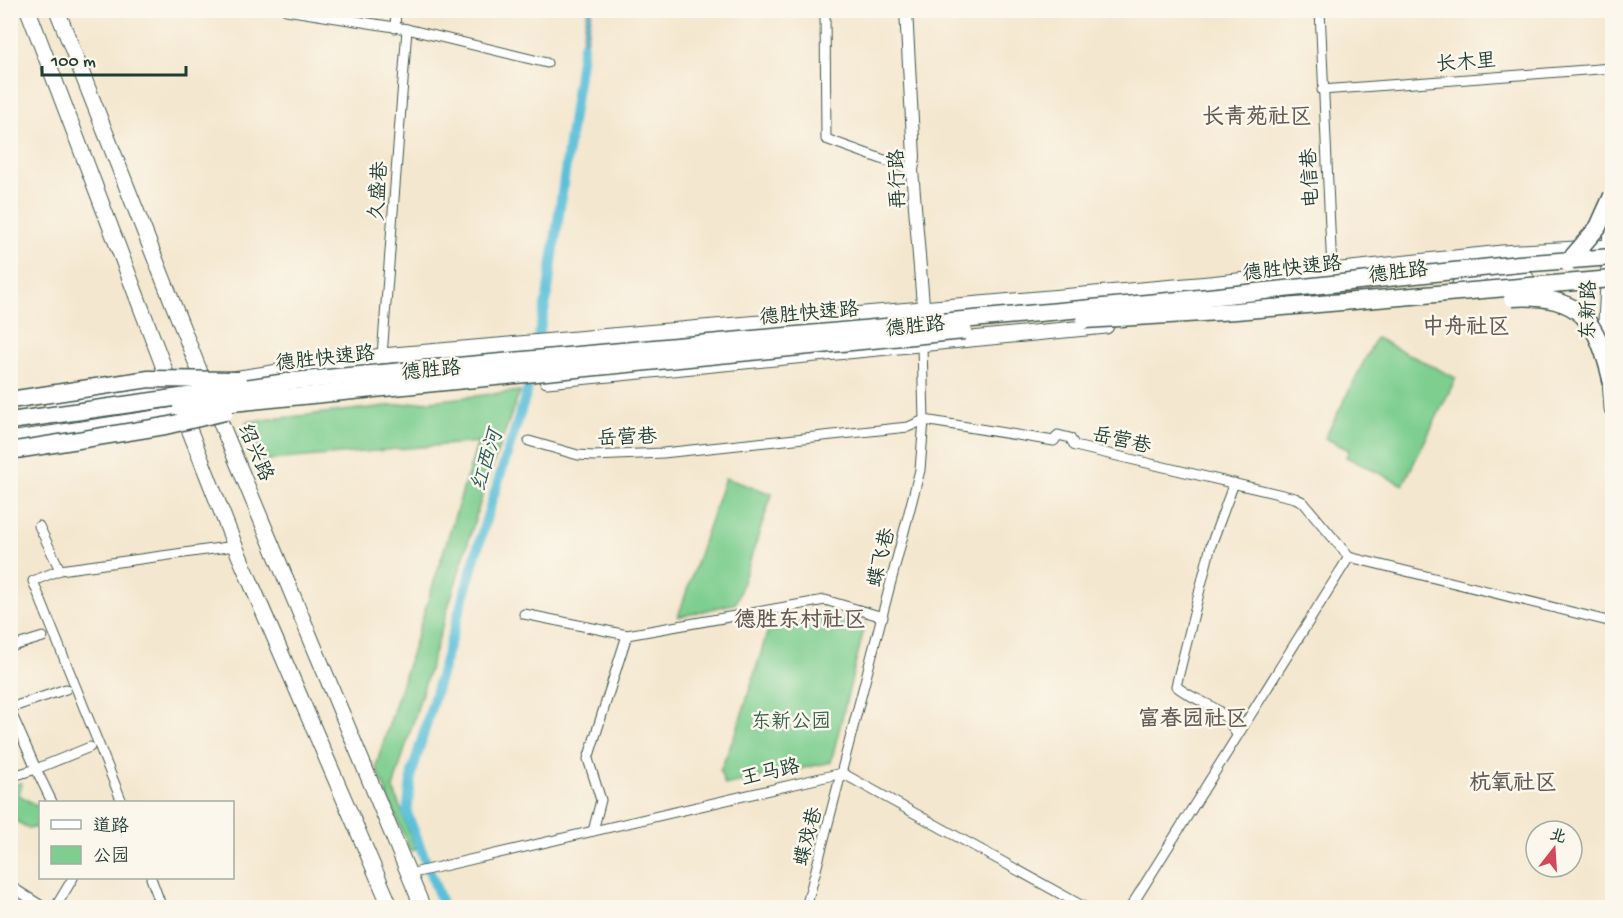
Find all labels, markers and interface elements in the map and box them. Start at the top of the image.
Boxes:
scale bar [42,39,186,77]
street label: 长木里 [1435,49,1497,78]
text: 100 m [50,52,96,73]
district label: 长青苑社区 [1202,104,1312,132]
street label: 电信巷 [1297,146,1326,208]
street label: 再行路 [885,147,912,209]
street label: 久盛巷 [365,159,394,222]
street label: 德胜快速路 [1241,252,1344,287]
street label: 德胜路 [1367,257,1431,290]
street label: 东新路 [1576,279,1603,340]
street label: 德胜快速路 [758,298,861,331]
street label: 德胜路 [884,312,947,343]
district label: 中舟社区 [1422,314,1510,342]
street label: 德胜快速路 [274,342,377,377]
street label: 德胜路 [400,356,463,387]
street label: 绍兴路 [231,420,278,486]
street label: 岳营巷 [1089,423,1154,461]
water label: 红西河 [467,424,511,495]
street label: 岳营巷 [597,425,659,452]
street label: 蝶飞巷 [863,525,902,590]
district label: 德胜东村社区 [734,608,866,635]
district label: 富春园社区 [1138,706,1248,734]
park label: 东新公园 [751,710,831,735]
street label: 王马路 [739,754,804,792]
district label: 杭氧社区 [1469,770,1557,798]
legend [39,801,234,879]
street label: 蝶戏巷 [790,803,830,869]
text: 道路 [93,816,129,838]
north arrow [1524,819,1584,879]
text: 北 [1547,826,1568,849]
text: 公园 [93,846,129,868]

